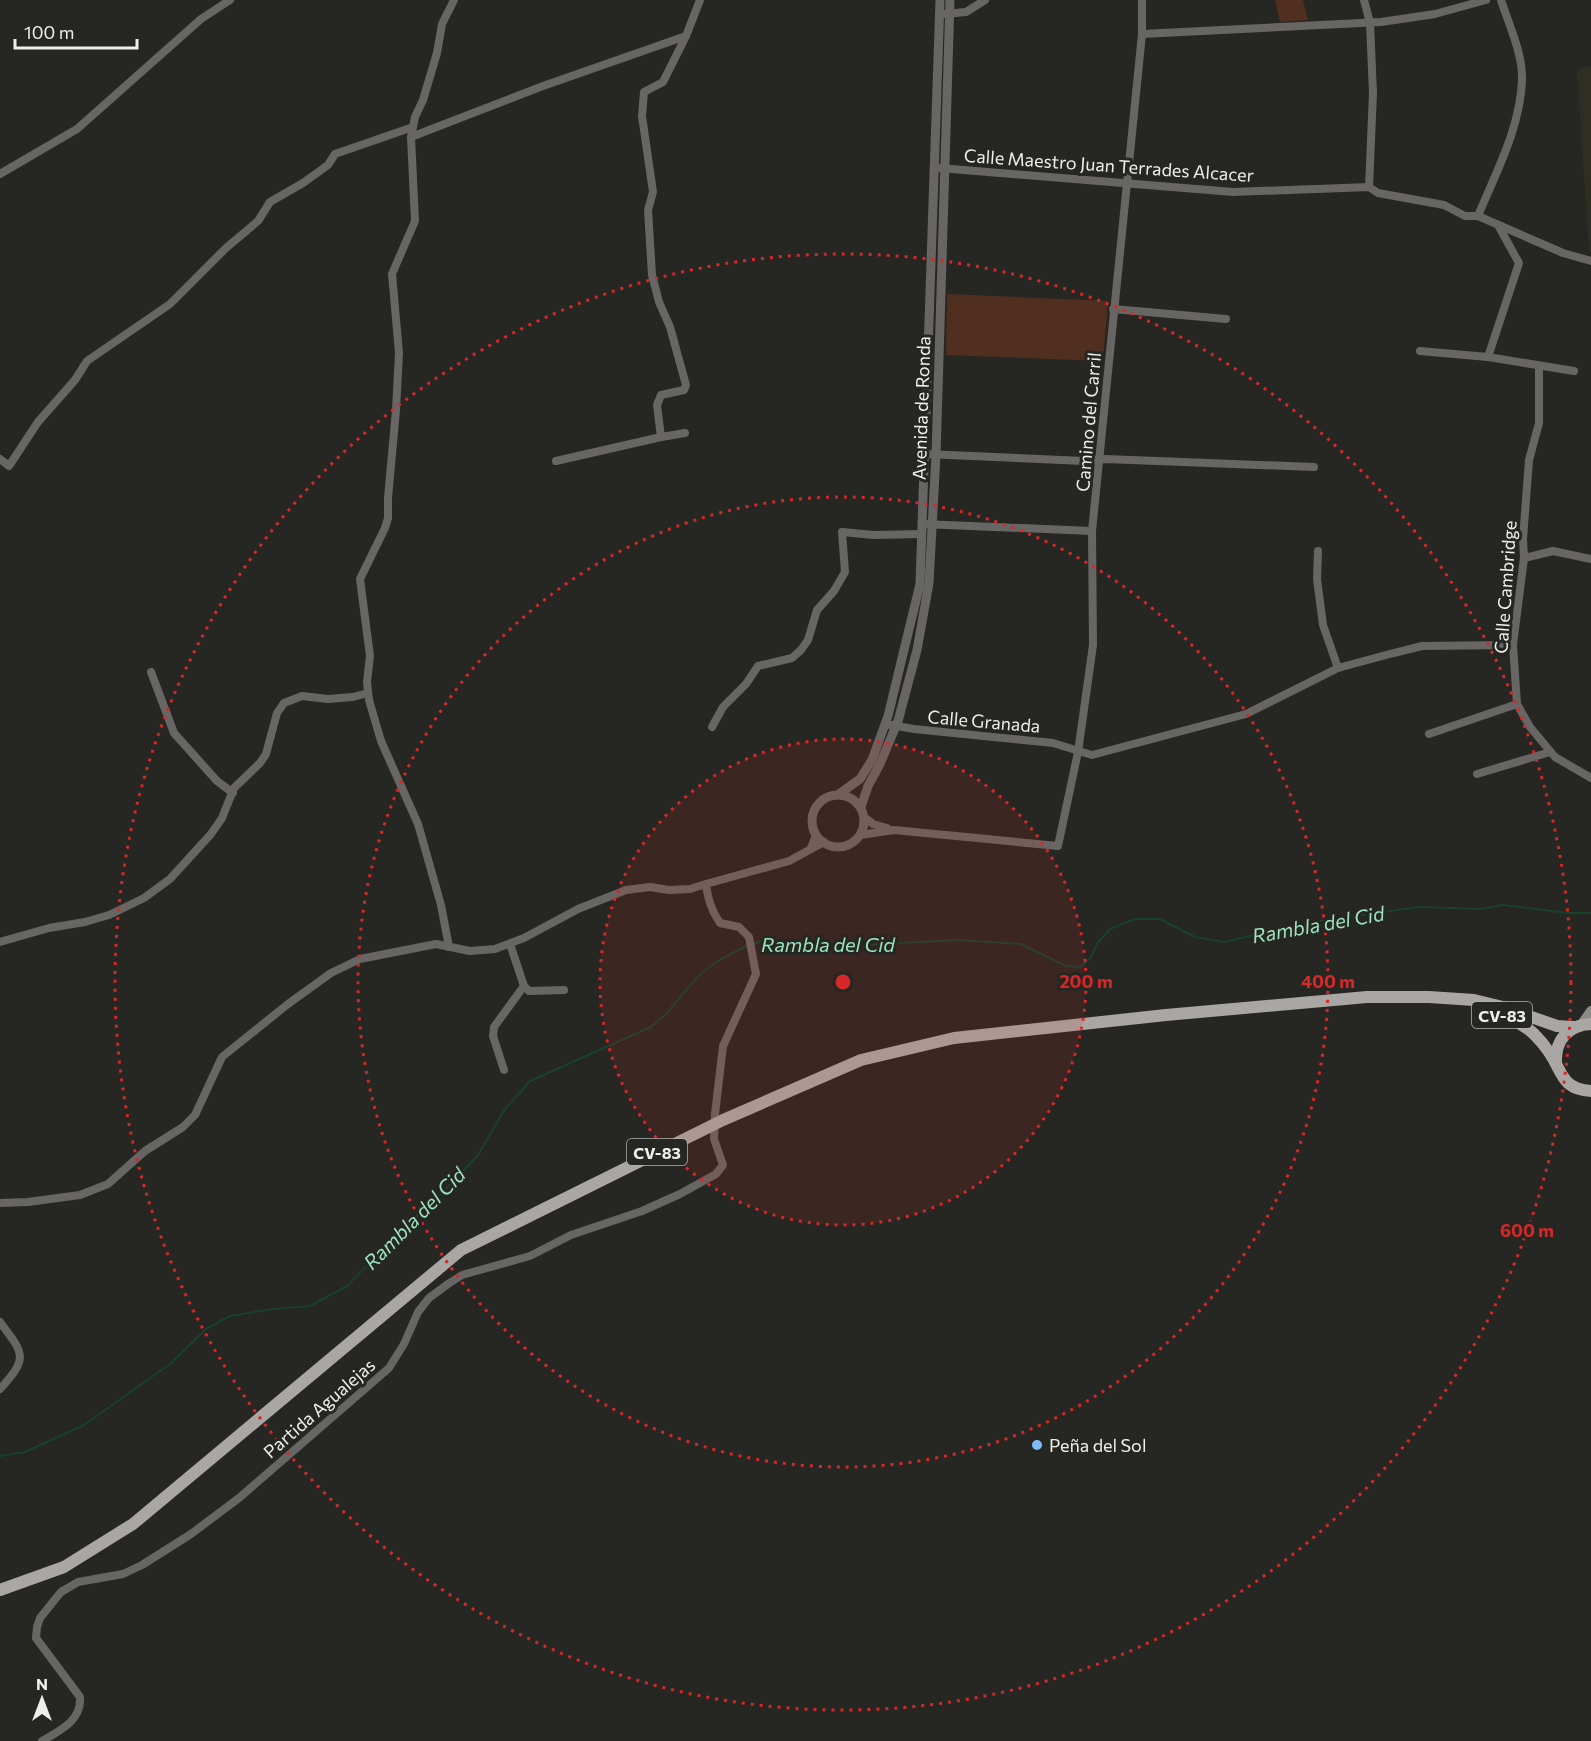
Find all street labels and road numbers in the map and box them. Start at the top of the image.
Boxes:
street label: Calle Maestro Juan Terrades Alcacer [963,144,1255,186]
street label: Avenida de Ronda [907,336,935,480]
street label: Camino del Carril [1071,351,1105,493]
street label: Calle Cambridge [1489,520,1521,654]
street label: Calle Granada [927,705,1041,737]
road number: CV-83 [1472,1002,1532,1028]
road number: CV-83 [627,1139,687,1165]
street label: Partida Agualejas [259,1354,379,1462]

